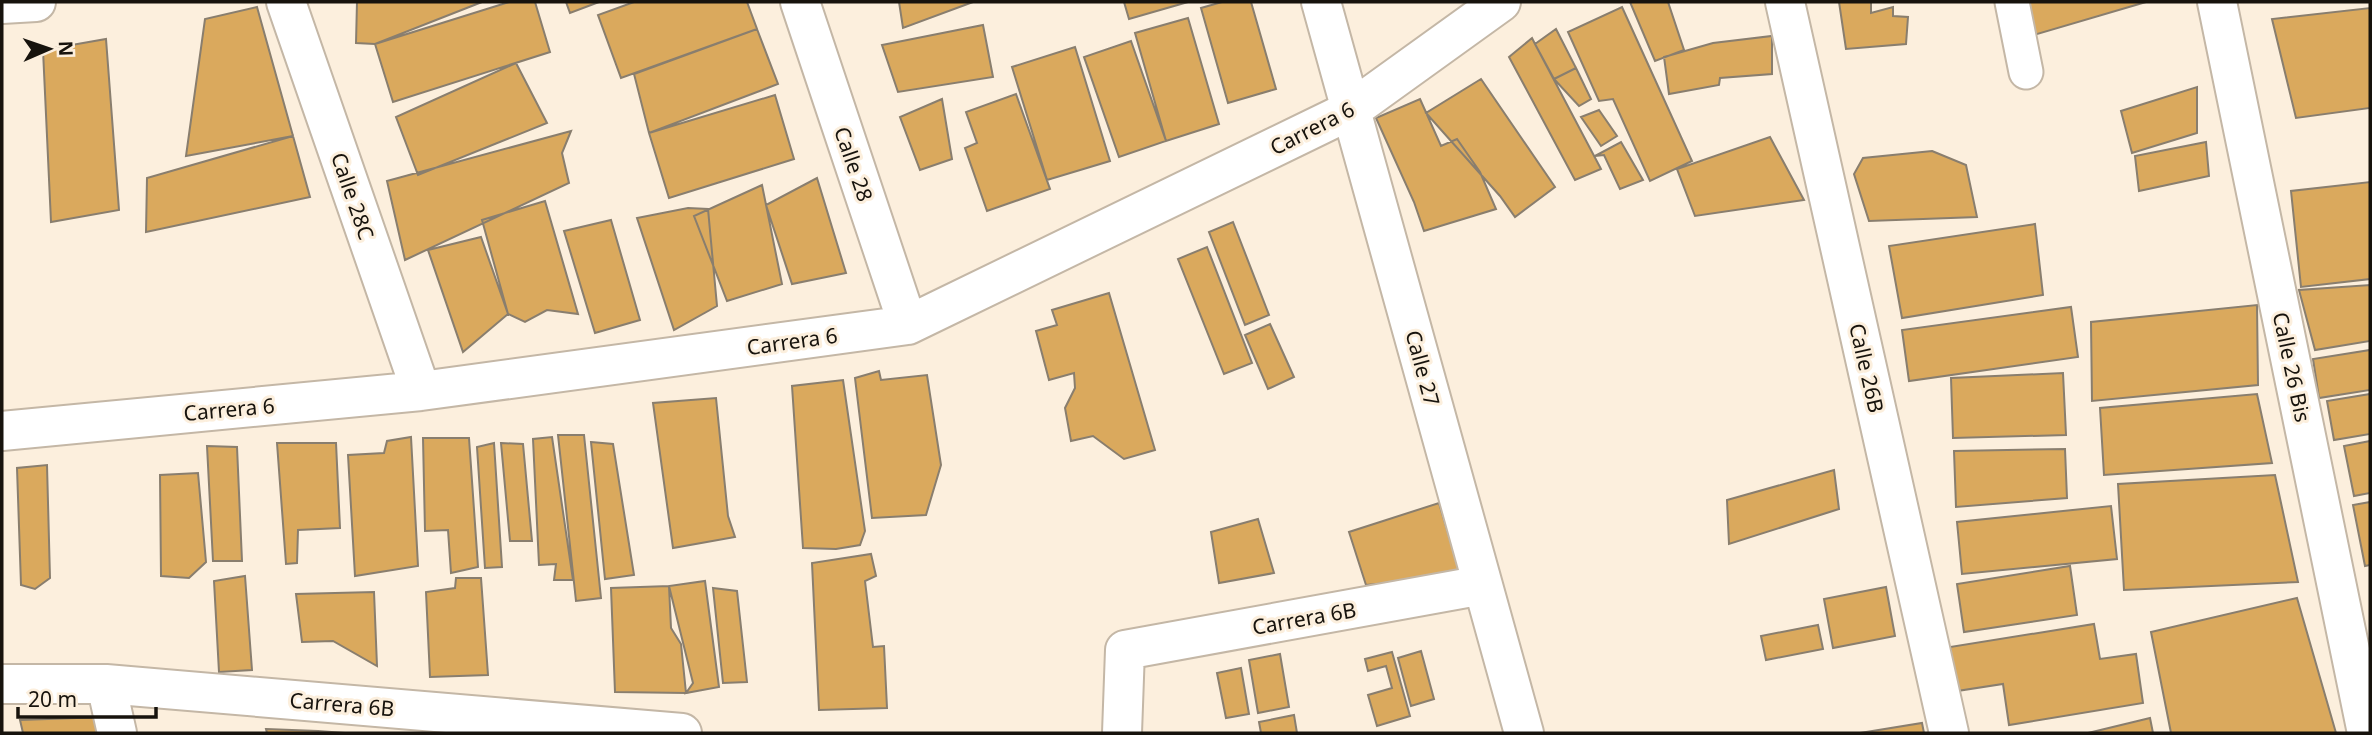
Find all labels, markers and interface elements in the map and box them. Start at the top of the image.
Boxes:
north arrow [14,14,84,84]
text: N [53,40,79,57]
street label: Carrera 6 [1265,95,1359,161]
street label: Calle 28 [828,123,880,205]
street label: Calle 28C [325,149,381,243]
street label: Calle 26 Bis [2267,309,2317,425]
street label: Carrera 6 [745,321,839,361]
street label: Calle 26B [1843,321,1891,415]
street label: Calle 27 [1399,327,1447,409]
street label: Carrera 6 [182,391,276,427]
street label: Carrera 6B [1250,595,1358,641]
scale bar [18,676,156,720]
text: 20 m [28,685,77,713]
street label: Carrera 6B [288,685,396,723]

